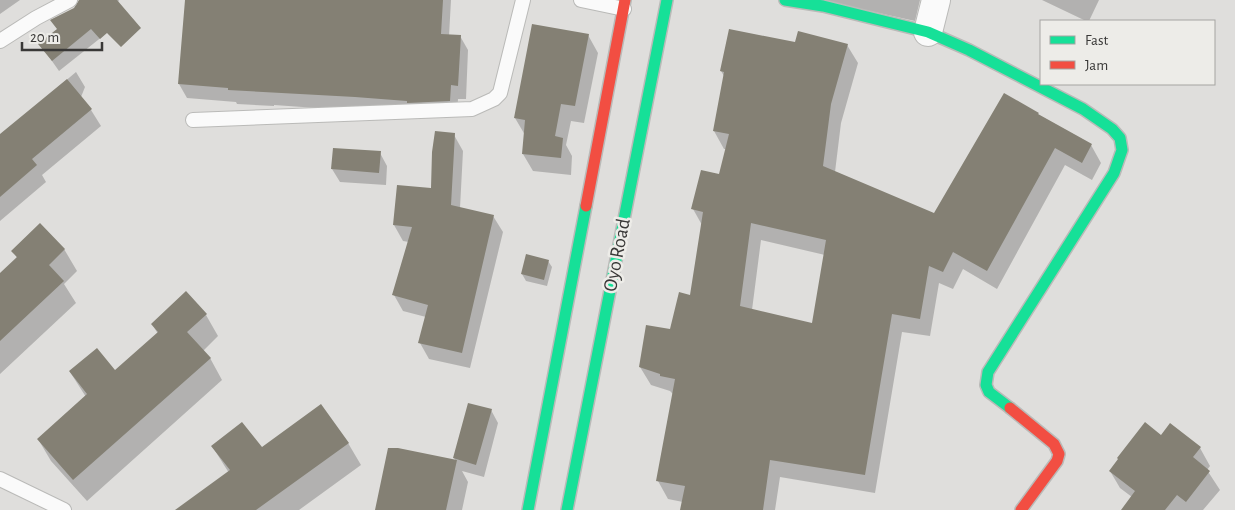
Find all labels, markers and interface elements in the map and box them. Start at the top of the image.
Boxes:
scale bar [22,20,102,52]
legend [1040,20,1215,85]
text: 20 m [30,30,59,45]
text: Fast [1085,33,1109,48]
text: Jam [1085,58,1108,73]
street label: Oyo Road [600,217,634,293]

